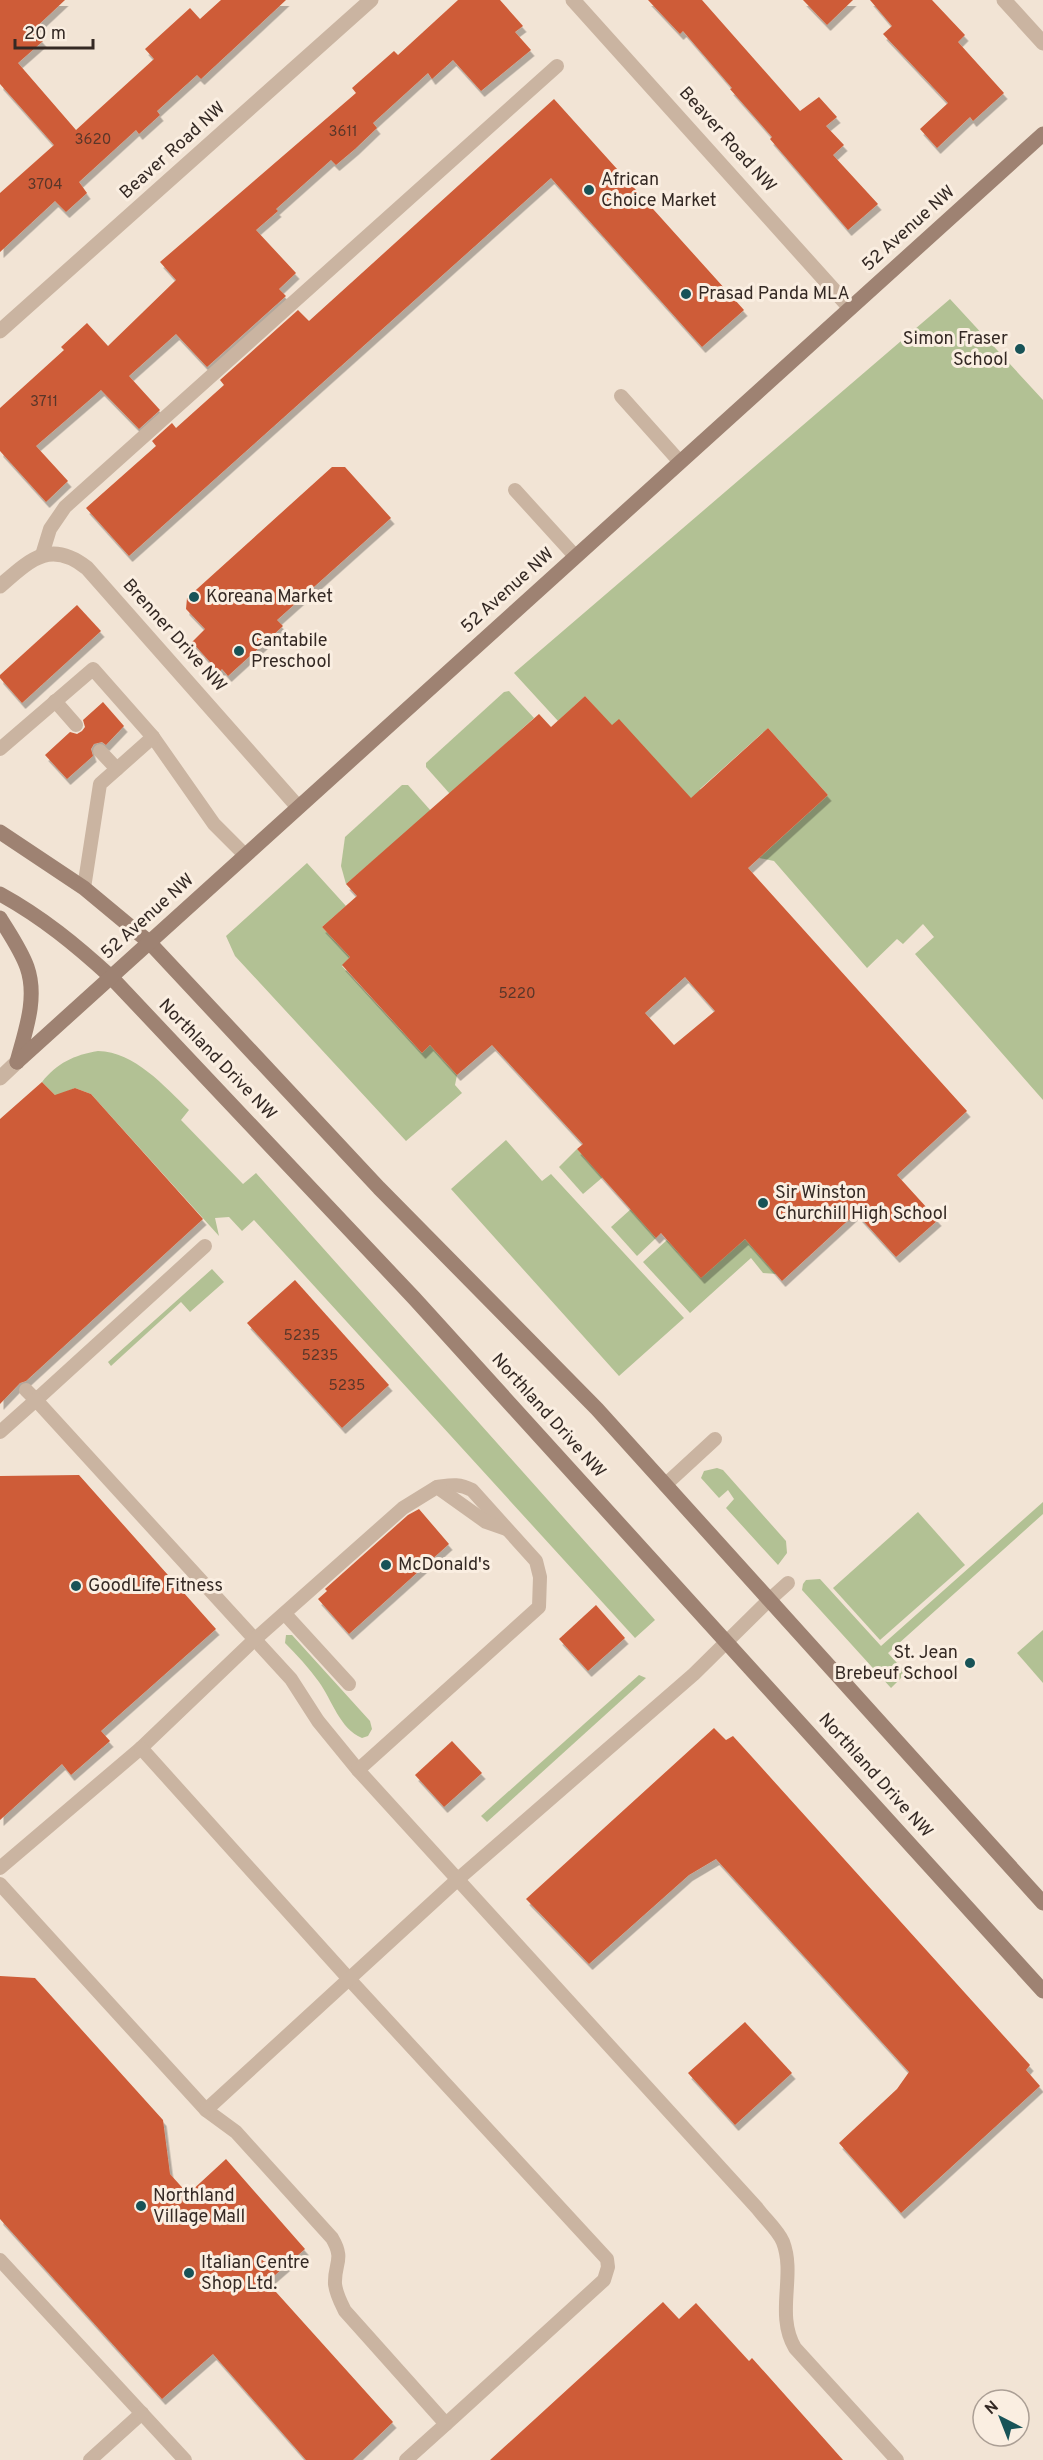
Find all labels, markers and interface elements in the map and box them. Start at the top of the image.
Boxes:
scale bar [15,12,93,50]
text: 20 m [24,23,66,46]
street label: Beaver Road NW [673,82,781,198]
street label: Beaver Road NW [115,97,231,205]
house number: 3611 [328,123,358,142]
house number: 3620 [75,131,111,150]
place label: African Choice Market [601,169,717,213]
house number: 3704 [27,176,63,195]
street label: 52 Avenue NW [858,181,960,277]
marker: African Choice Market [582,183,596,197]
place label: Prasad Panda MLA [698,283,850,306]
marker: Prasad Panda MLA [679,287,693,301]
place label: Simon Fraser School [903,328,1008,372]
marker: Simon Fraser School [1013,342,1027,356]
house number: 3711 [30,393,58,412]
street label: 52 Avenue NW [457,543,559,639]
street label: Brenner Drive NW [117,575,231,697]
place label: Koreana Market [206,586,333,609]
marker: Koreana Market [187,590,201,604]
place label: Cantabile Preschool [251,630,331,674]
marker: Cantabile Preschool [232,644,246,658]
street label: 52 Avenue NW [97,869,199,965]
house number: 5220 [498,985,536,1004]
street label: Northland Drive NW [153,994,281,1126]
place label: Sir Winston Churchill High School [775,1182,948,1226]
marker: Sir Winston Churchill High School [756,1196,770,1210]
house number: 5235 [284,1327,320,1346]
house number: 5235 [302,1347,338,1366]
street label: Northland Drive NW [486,1349,610,1483]
house number: 5235 [329,1377,365,1396]
place label: McDonald's [398,1554,490,1577]
marker: McDonald's [379,1558,393,1572]
place label: GoodLife Fitness [88,1575,223,1598]
marker: GoodLife Fitness [69,1579,83,1593]
place label: St. Jean Brebeuf School [835,1642,958,1686]
marker: St. Jean Brebeuf School [963,1656,977,1670]
street label: Northland Drive NW [813,1709,937,1843]
place label: Northland Village Mall [153,2185,245,2229]
marker: Northland Village Mall [134,2199,148,2213]
place label: Italian Centre Shop Ltd. [201,2252,309,2296]
marker: Italian Centre Shop Ltd. [182,2266,196,2280]
north arrow [971,2388,1031,2448]
text: N [981,2397,1003,2420]

